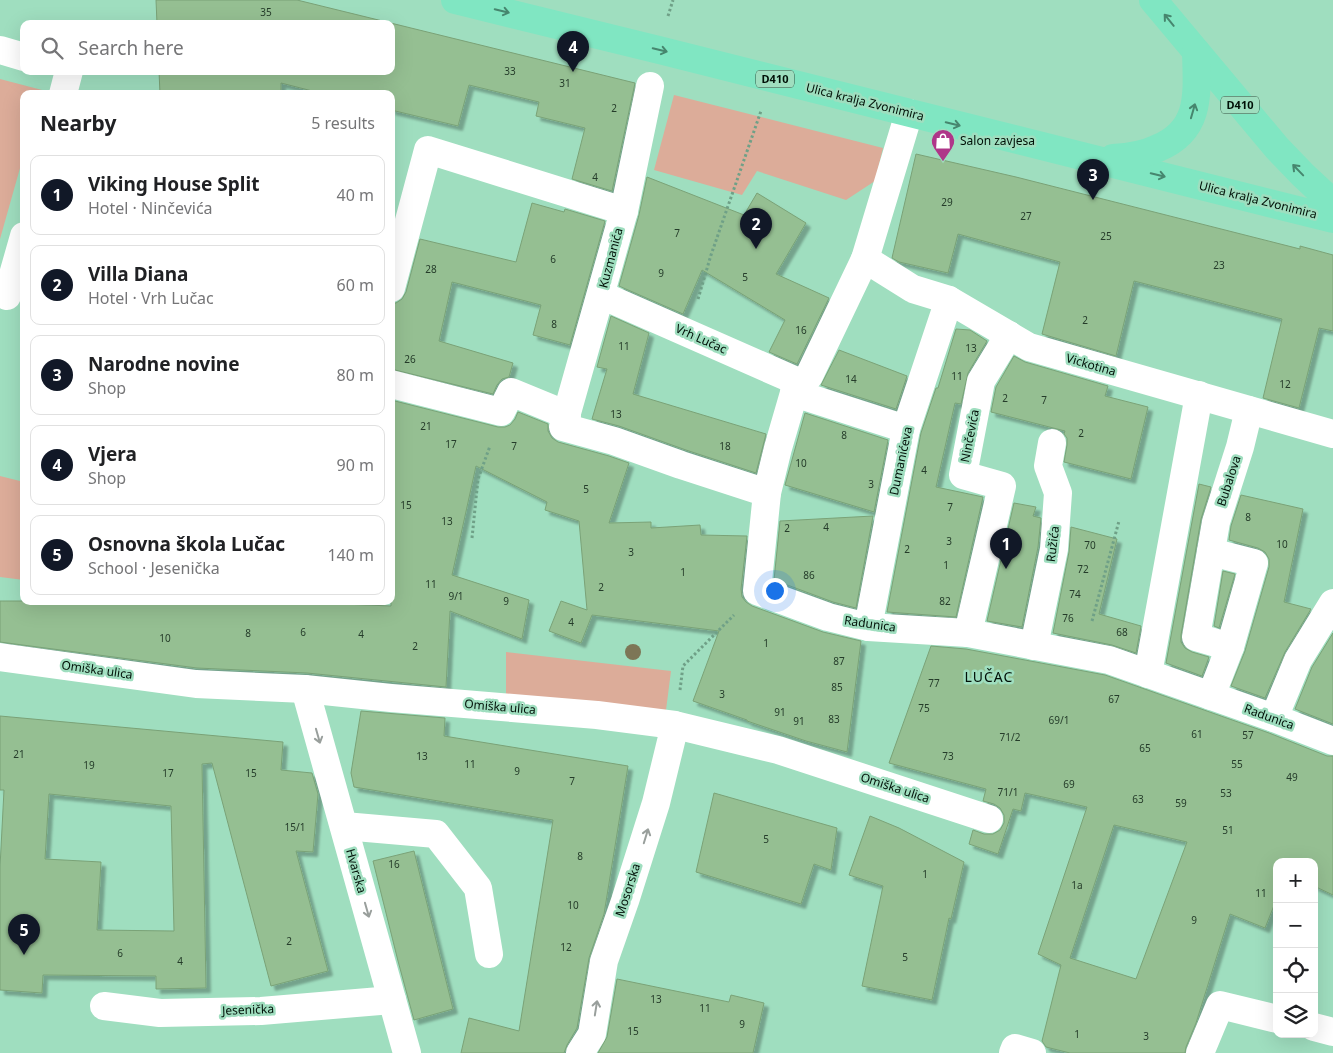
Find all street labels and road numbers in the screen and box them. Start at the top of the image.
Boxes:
road number: D410 [756,70,794,88]
street label: Ulica kralja Zvonimira [804,79,926,124]
road number: D410 [1221,96,1259,114]
street label: Ulica kralja Zvonimira [1197,177,1319,222]
street label: Kuzmanića [594,226,627,290]
street label: Vrh Lučac [673,320,730,357]
street label: Vickotina [1064,349,1118,380]
street label: Ninčevića [956,408,983,464]
street label: Dumanićeva [885,425,916,497]
street label: Bubalova [1212,453,1245,508]
street label: Ružića [1042,525,1063,563]
street label: Radunica [843,611,897,636]
street label: Omiška ulica [60,656,134,683]
street label: Omiška ulica [464,695,537,718]
street label: Radunica [1242,700,1297,733]
street label: Omiška ulica [858,768,932,807]
street label: Hvarska [342,847,371,895]
street label: Mosorska [611,861,644,919]
street label: Jesenička [221,1000,274,1019]

